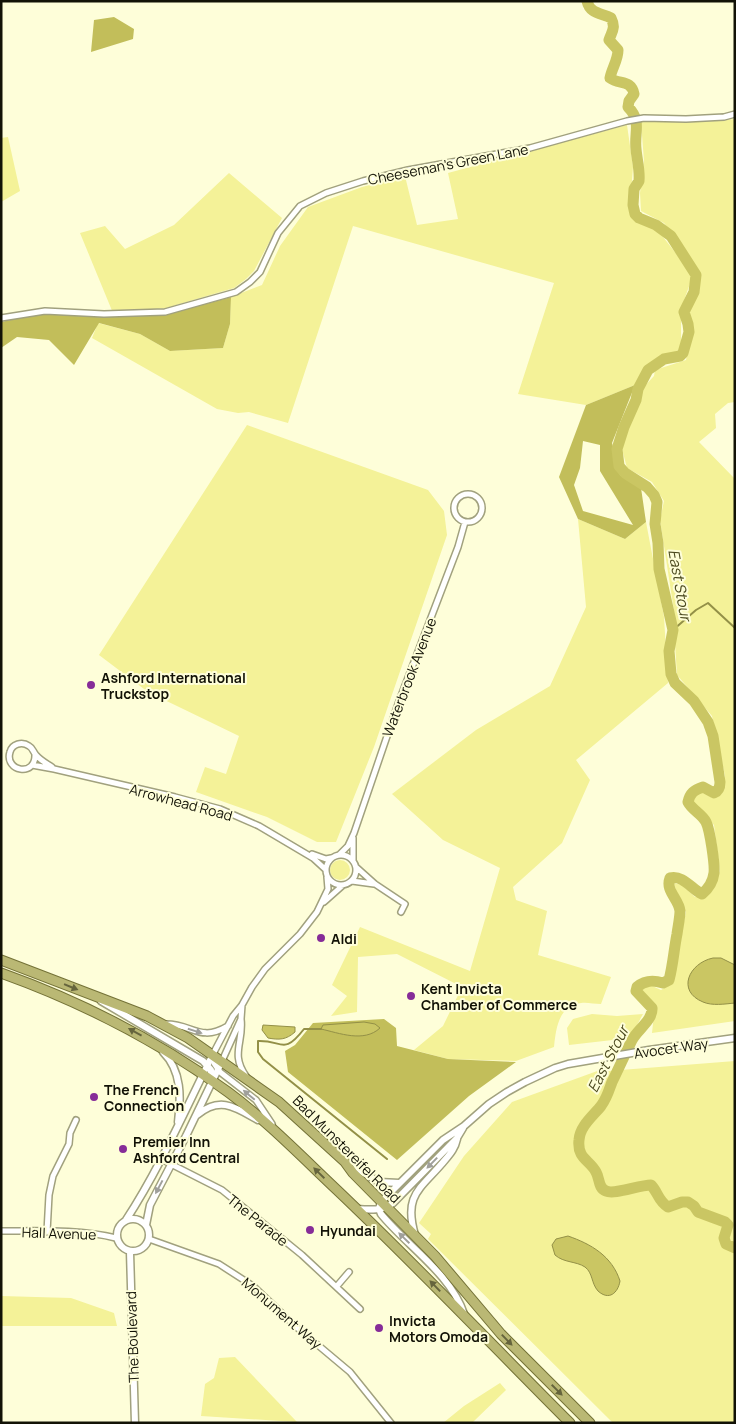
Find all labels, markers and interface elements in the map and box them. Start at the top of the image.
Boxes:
street label: Cheeseman's Green Lane [366,139,530,189]
water label: East Stour [663,548,697,625]
street label: Waterbrook Avenue [378,615,440,739]
place label: Ashford International Truckstop [101,668,246,703]
marker: Ashford International Truckstop [85,679,97,691]
street label: Arrowhead Road [127,779,235,825]
place label: Aldi [331,929,357,948]
marker: Aldi [315,932,327,944]
place label: Kent Invicta Chamber of Commerce [421,979,577,1014]
one-way arrow [63,984,78,991]
marker: Kent Invicta Chamber of Commerce [405,990,417,1002]
water label: East Stour [582,1020,635,1096]
one-way arrow [188,1027,203,1035]
one-way arrow [128,1028,141,1037]
street label: Avocet Way [633,1033,710,1063]
place label: The French Connection [104,1080,184,1115]
one-way arrow [243,1089,256,1100]
marker: The French Connection [88,1091,100,1103]
street label: Bad Munstereifel Road [289,1091,405,1207]
place label: Premier Inn Ashford Central [133,1132,240,1167]
marker: Premier Inn Ashford Central [117,1143,129,1155]
one-way arrow [426,1157,438,1169]
one-way arrow [313,1167,325,1179]
one-way arrow [155,1180,163,1194]
street label: The Parade [224,1190,292,1250]
place label: Hyundai [320,1221,376,1240]
street label: Hall Avenue [21,1222,97,1244]
marker: Hyundai [304,1224,316,1236]
one-way arrow [398,1232,410,1244]
street label: Monument Way [238,1273,327,1354]
one-way arrow [429,1280,441,1292]
street label: The Boulevard [121,1291,143,1383]
place label: Invicta Motors Omoda [389,1311,488,1346]
marker: Invicta Motors Omoda [373,1322,385,1334]
one-way arrow [501,1334,513,1346]
one-way arrow [550,1383,562,1395]

